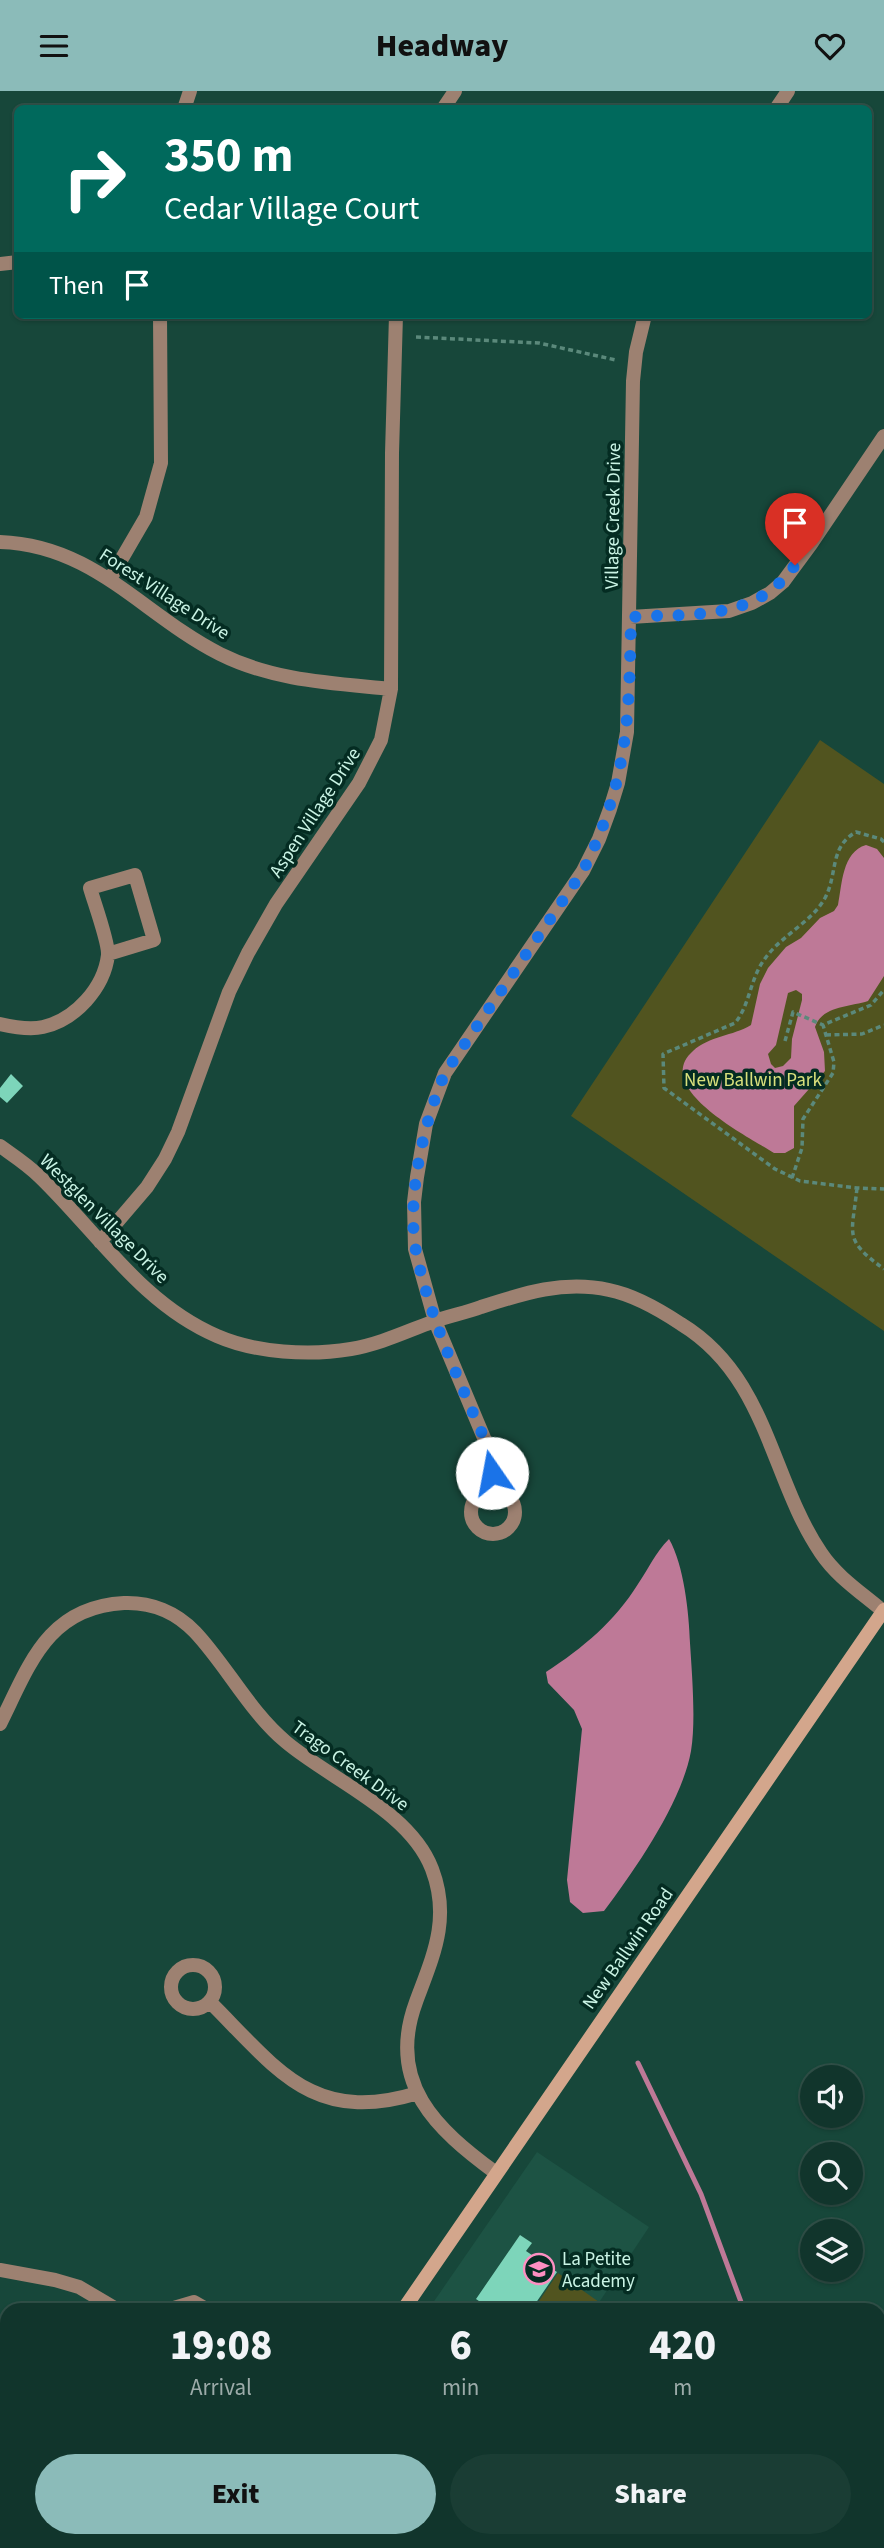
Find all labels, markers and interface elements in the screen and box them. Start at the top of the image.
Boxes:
text: Headway [376,23,508,69]
icon: menu [35,27,73,65]
icon: heart [811,27,849,65]
text: 350 m [164,121,293,191]
icon: right [49,133,140,224]
text: Cedar Village Court [164,186,419,232]
icon: arrive [118,266,156,304]
text: Then [49,267,104,304]
street label: Village Creek Drive [599,442,628,590]
pin [765,493,825,565]
icon: arrive [776,504,814,542]
street label: Forest Village Drive [94,542,235,647]
street label: Aspen Village Drive [263,742,368,883]
park label: New Ballwin Park [684,1067,822,1094]
street label: Westglen Village Drive [33,1148,175,1290]
position arrow [455,1436,529,1510]
street label: Trago Creek Drive [286,1714,414,1818]
street label: New Ballwin Road [576,1883,680,2015]
map controls [800,2065,863,2282]
button: sound [800,2065,863,2128]
button: search [800,2142,863,2205]
button: layers [800,2219,863,2282]
place label: La Petite Academy [562,2246,635,2295]
school or university icon: La Petite Academy [522,2252,556,2286]
text: 19:08 [170,2316,272,2376]
text: 6 [449,2316,472,2376]
text: 420 [649,2316,716,2376]
text: Arrival [190,2371,252,2404]
text: min [442,2371,479,2404]
text: m [673,2371,692,2404]
button: Exit [35,2454,436,2534]
button: Share [450,2454,851,2534]

